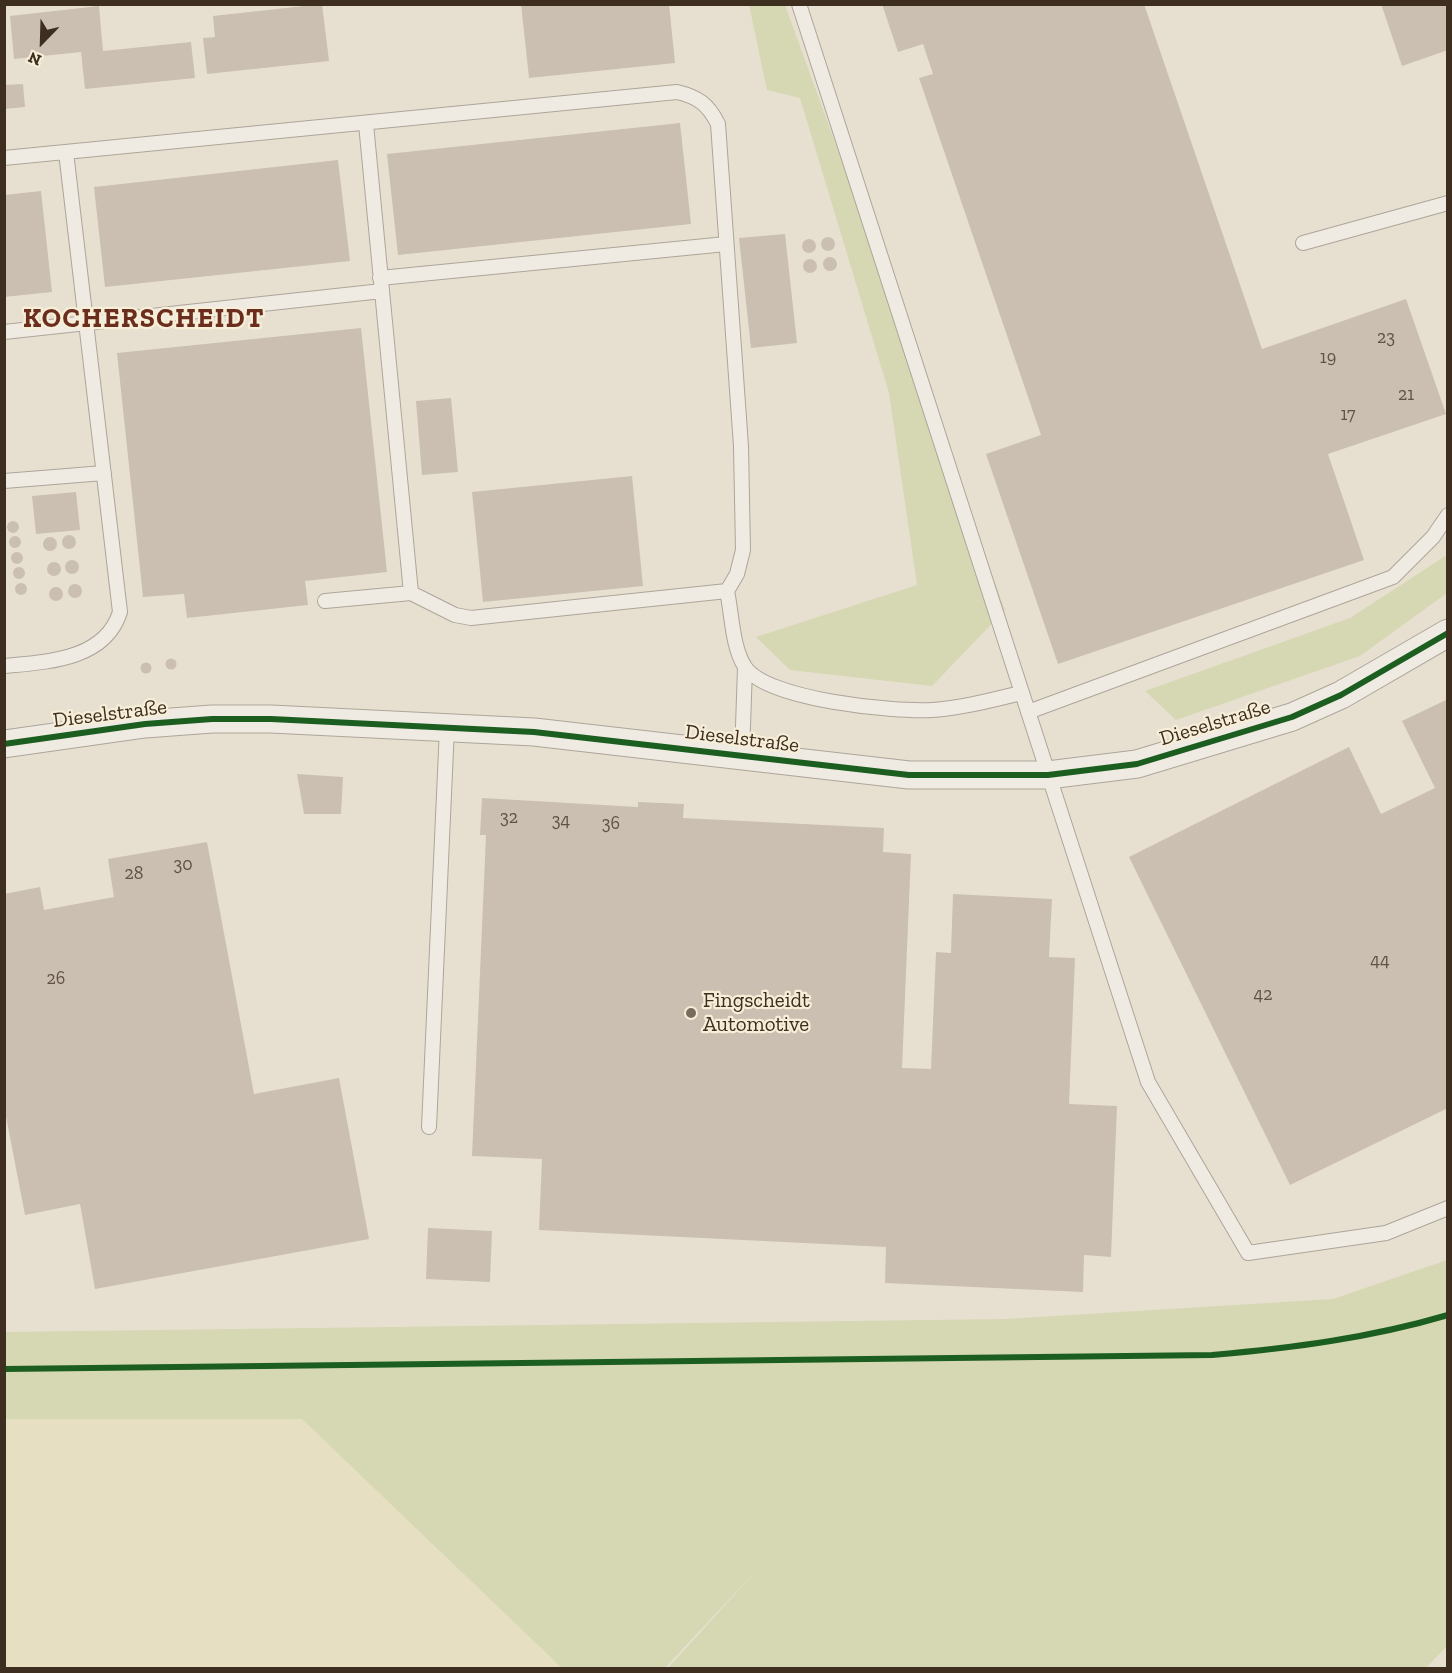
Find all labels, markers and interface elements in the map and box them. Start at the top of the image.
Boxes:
north arrow [12,12,72,72]
text: N [25,48,44,70]
district label: KOCHERSCHEIDT [23,303,265,335]
house number: 23 [1377,327,1395,349]
house number: 19 [1320,347,1336,369]
house number: 21 [1398,384,1414,406]
house number: 17 [1340,404,1356,426]
street label: Dieselstraße [1156,694,1274,752]
street label: Dieselstraße [52,695,168,733]
street label: Dieselstraße [684,720,800,758]
house number: 32 [500,807,518,829]
house number: 34 [552,810,570,832]
house number: 36 [602,813,620,835]
house number: 30 [173,854,193,876]
house number: 28 [125,863,143,885]
house number: 44 [1370,950,1390,972]
house number: 26 [47,968,65,990]
house number: 42 [1254,984,1272,1006]
place label: Fingscheidt Automotive [703,988,810,1038]
marker: Fingscheidt Automotive [684,1006,698,1020]

